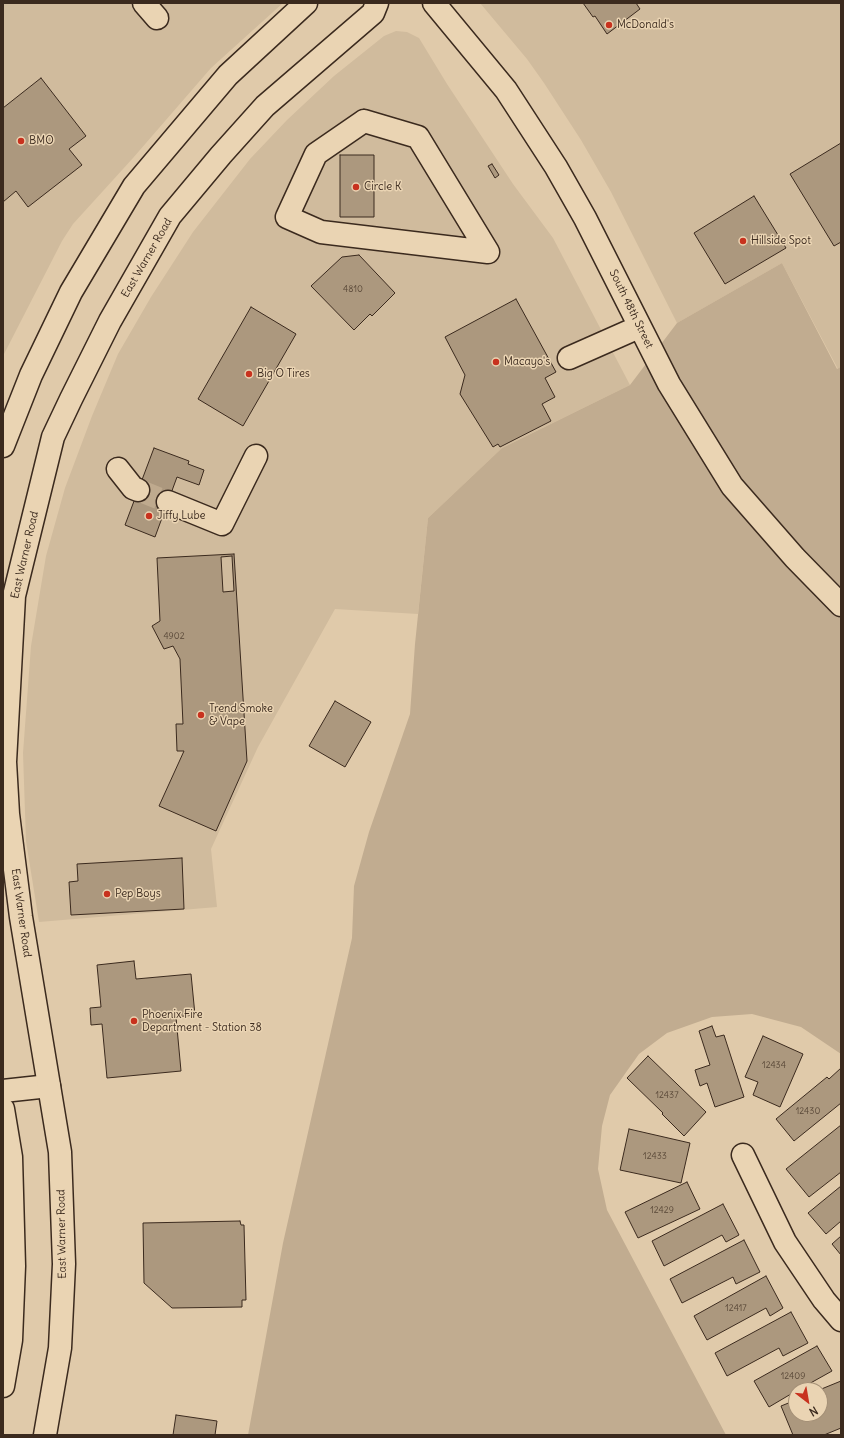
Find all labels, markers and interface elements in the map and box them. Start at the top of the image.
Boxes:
place label: McDonald's [617,18,674,32]
marker: McDonald's [604,20,614,30]
place label: BMO [29,134,54,148]
marker: BMO [16,136,26,146]
place label: Circle K [364,180,401,194]
marker: Circle K [351,182,361,192]
street label: East Warner Road [119,216,175,300]
place label: Hillside Spot [751,234,811,248]
marker: Hillside Spot [738,236,748,246]
street label: South 48th Street [606,267,656,351]
house number: 4810 [343,284,363,294]
place label: Macayo's [504,355,550,369]
marker: Macayo's [491,357,501,367]
place label: Big O Tires [257,367,310,381]
marker: Big O Tires [244,369,254,379]
place label: Jiffy Lube [157,509,205,523]
street label: East Warner Road [9,510,41,600]
marker: Jiffy Lube [144,511,154,521]
house number: 4902 [163,631,185,641]
place label: Trend Smoke & Vape [209,702,273,728]
marker: Trend Smoke & Vape [196,710,206,720]
street label: East Warner Road [8,868,34,958]
place label: Pep Boys [115,887,161,901]
marker: Pep Boys [102,889,112,899]
place label: Phoenix Fire Department - Station 38 [142,1008,262,1034]
marker: Phoenix Fire Department - Station 38 [129,1016,139,1026]
house number: 12434 [762,1060,786,1070]
house number: 12437 [655,1090,679,1100]
house number: 12430 [796,1106,820,1116]
house number: 12433 [643,1151,667,1161]
street label: East Warner Road [55,1189,69,1279]
house number: 12429 [650,1205,674,1215]
house number: 12417 [725,1303,747,1313]
house number: 12409 [781,1371,805,1381]
north arrow [788,1382,828,1422]
text: N [807,1403,821,1419]

